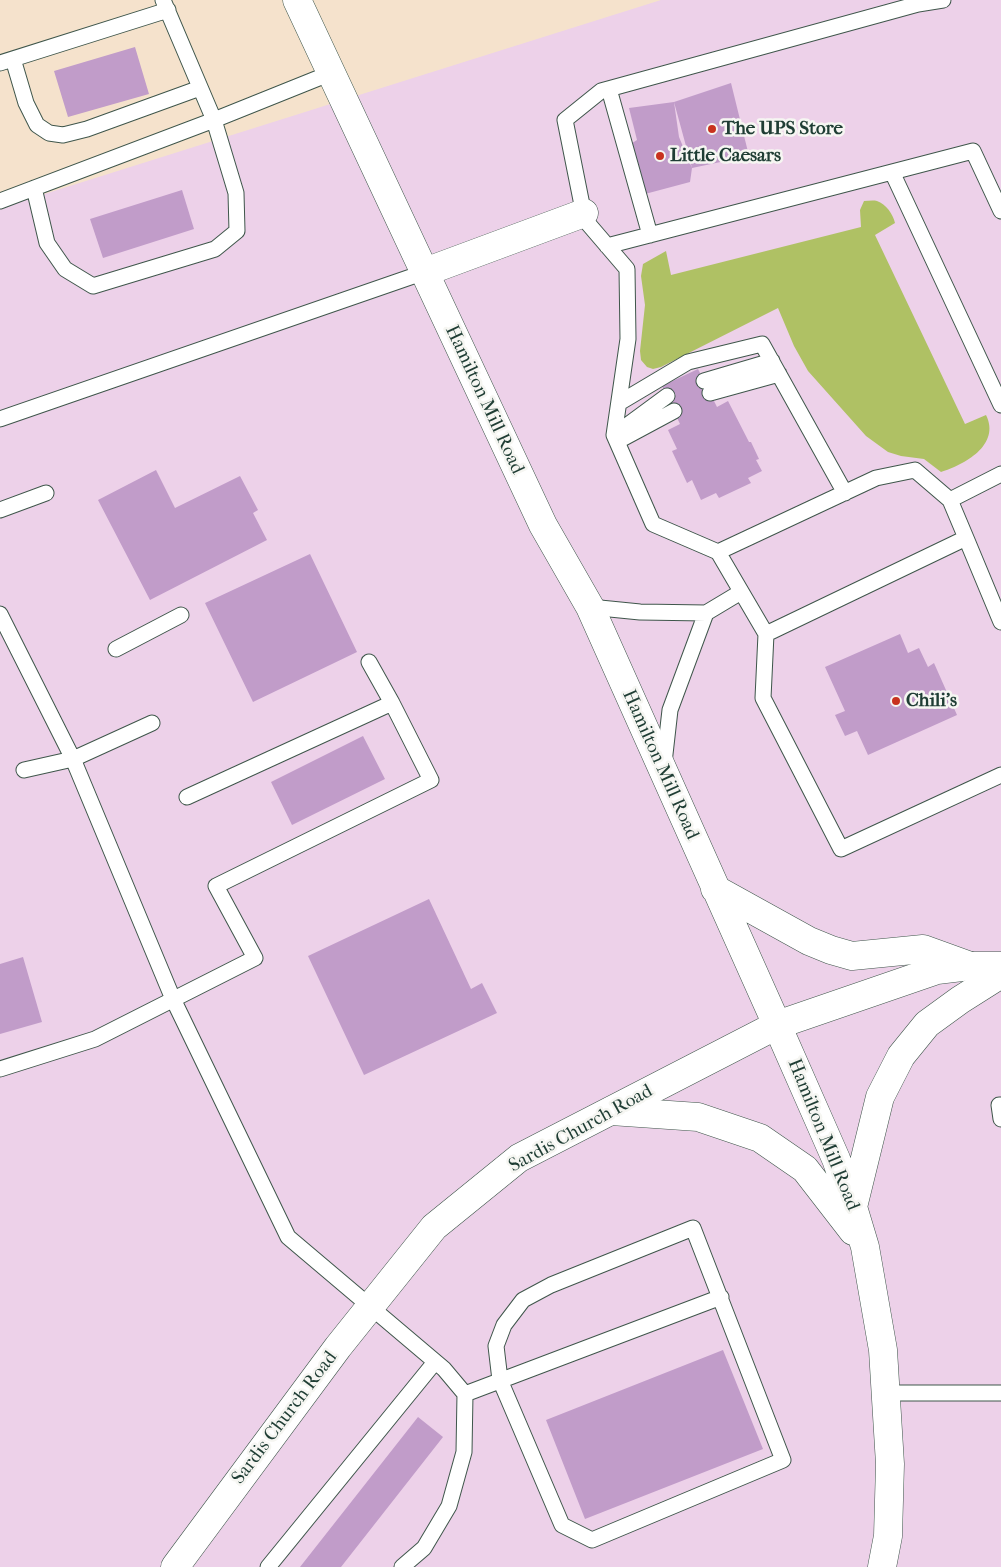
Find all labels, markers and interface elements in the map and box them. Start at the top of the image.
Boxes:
place label: The UPS Store [722,118,843,140]
marker: The UPS Store [706,123,718,135]
place label: Little Caesars [670,145,781,167]
marker: Little Caesars [654,150,666,162]
street label: Hamilton Mill Road [440,322,528,478]
street label: Hamilton Mill Road [617,687,703,843]
place label: Chili's [906,690,957,712]
marker: Chili's [890,695,902,707]
street label: Hamilton Mill Road [782,1056,864,1214]
street label: Sardis Church Road [505,1080,657,1178]
street label: Sardis Church Road [228,1347,342,1489]

